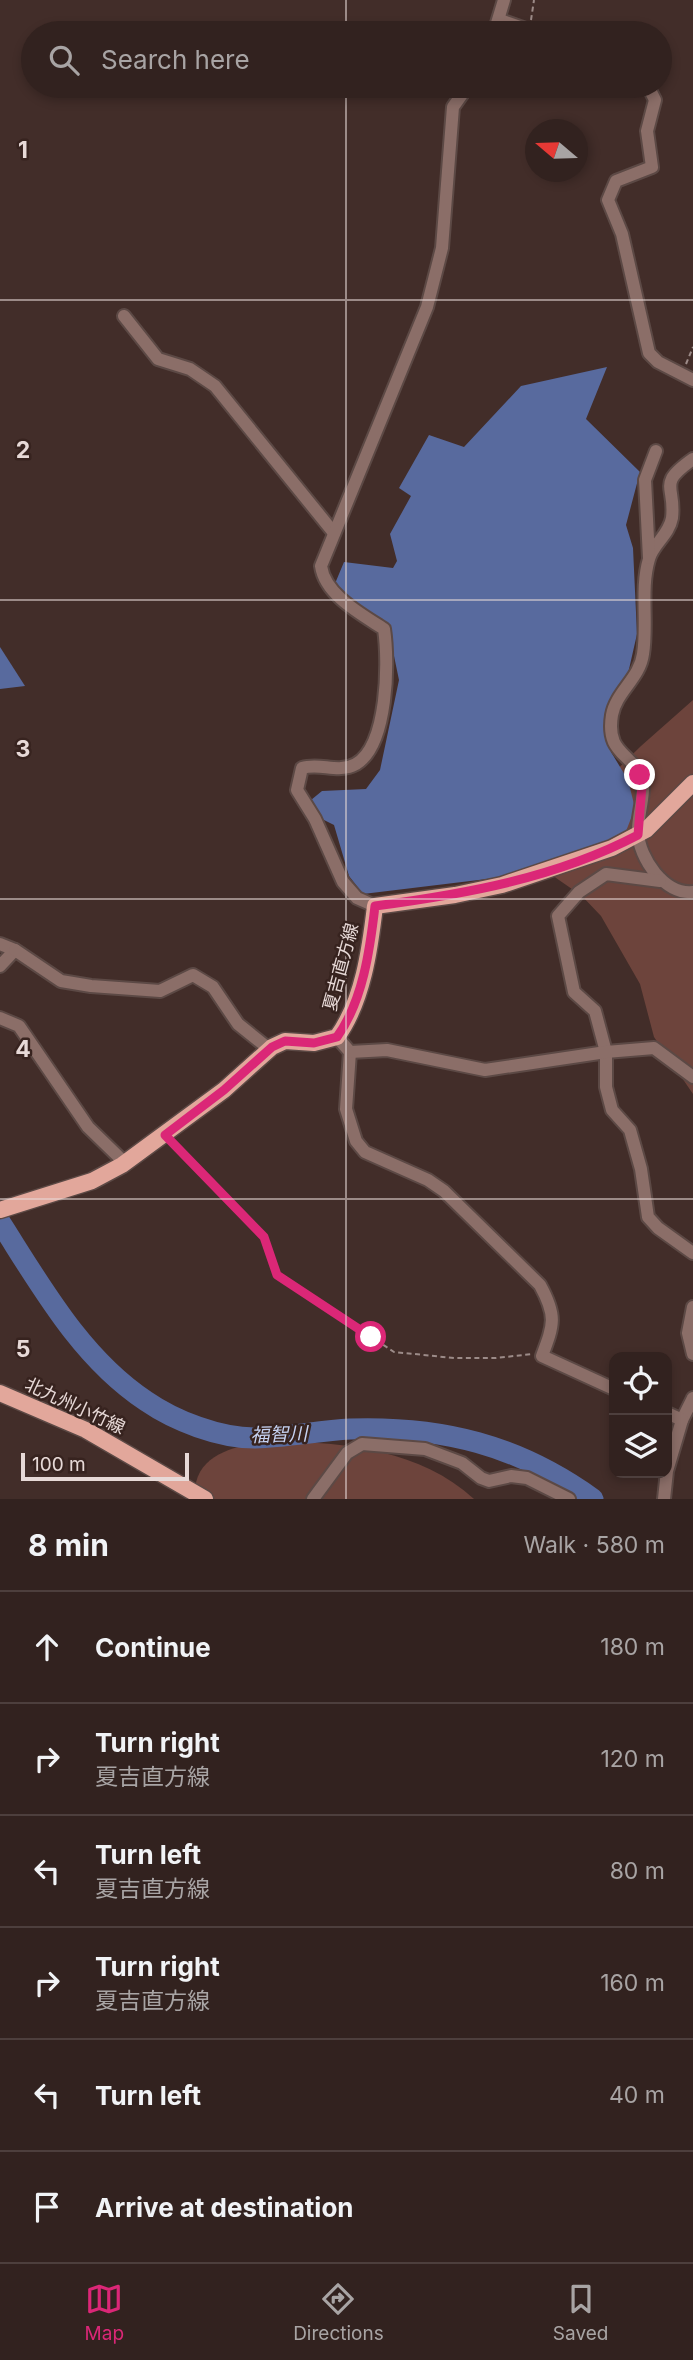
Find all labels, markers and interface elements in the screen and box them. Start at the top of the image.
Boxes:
search box [21,21,672,98]
icon: search [45,41,83,79]
text: Search here [101,44,250,75]
north arrow [525,119,588,182]
text: 1 [18,136,28,164]
text: 2 [16,436,30,464]
text: 3 [16,735,30,763]
route end [624,759,655,790]
street label: 夏吉直方線 [319,921,362,1013]
text: 4 [15,1035,31,1063]
route start [355,1321,386,1352]
text: 5 [16,1335,30,1363]
map controls [609,1352,672,1478]
button: locate [609,1352,672,1415]
street label: 北九州小竹線 [22,1373,129,1438]
button: layers [609,1415,672,1478]
water label: 福智川 [250,1422,310,1447]
scale bar [21,1450,189,1482]
text: 100 m [32,1453,86,1476]
text: 8 min [28,1527,109,1563]
text: Walk · 580 m [523,1531,665,1559]
icon: ahead [28,1628,66,1666]
text: Continue [95,1632,211,1663]
text: 180 m [600,1633,665,1661]
text: Turn right [95,1727,220,1758]
icon: right [28,1740,66,1778]
text: 120 m [600,1745,665,1773]
text: 夏吉直方線 [95,1763,210,1791]
text: Turn left [95,1839,201,1870]
icon: left [28,1852,66,1890]
text: 80 m [610,1857,665,1885]
text: 夏吉直方線 [95,1875,210,1903]
text: Turn right [95,1951,220,1982]
icon: right [28,1964,66,2002]
text: 160 m [600,1969,665,1997]
text: 夏吉直方線 [95,1987,210,2015]
icon: left [28,2076,66,2114]
text: Turn left [95,2080,201,2111]
text: 40 m [609,2081,665,2109]
icon: arrive [28,2188,66,2226]
text: Arrive at destination [95,2192,354,2223]
tab: Map [85,2280,124,2345]
tab: Directions [293,2280,384,2345]
tab: Saved [553,2280,608,2345]

